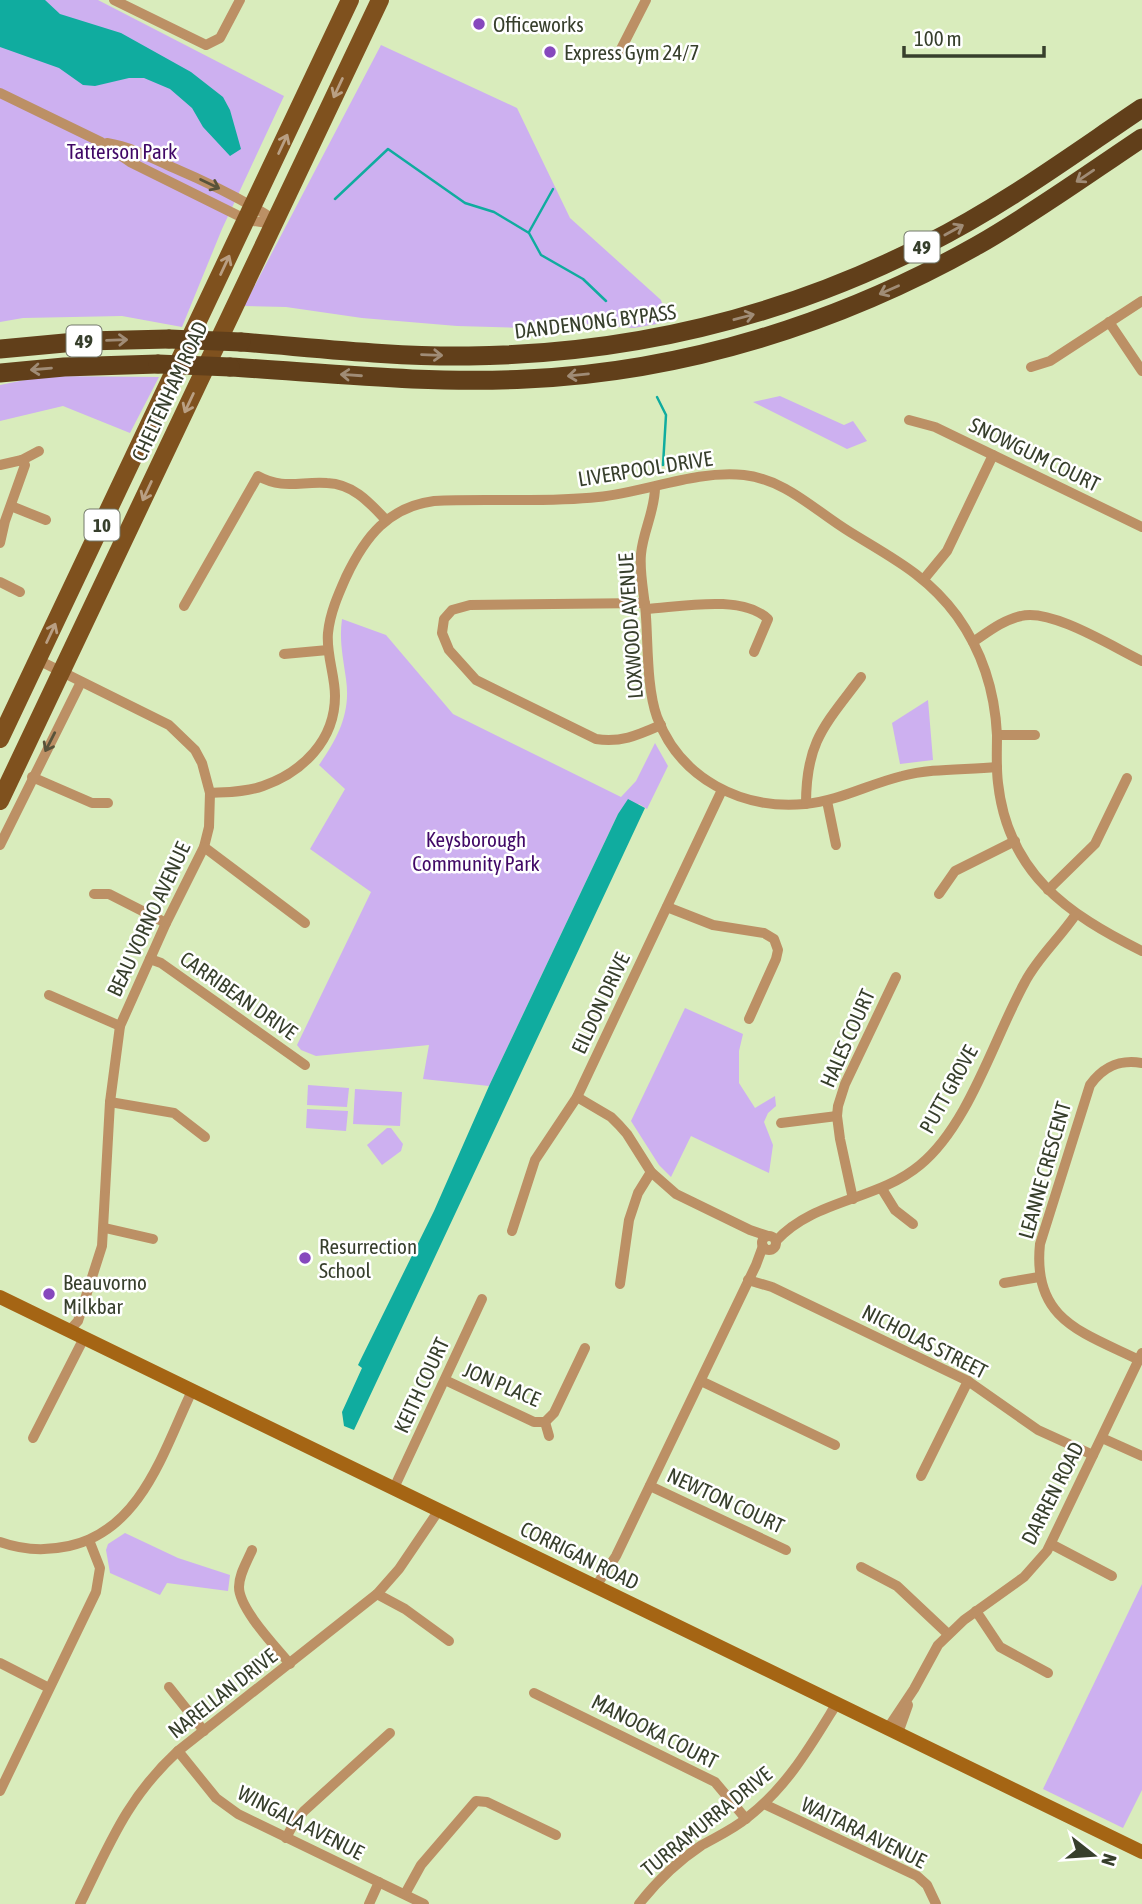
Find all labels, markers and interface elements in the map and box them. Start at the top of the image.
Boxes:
place label: Officeworks [493,12,584,36]
scale bar [904,14,1044,58]
marker: Officeworks [471,16,487,32]
text: 100 m [914,26,962,50]
place label: Express Gym 24/7 [564,40,699,64]
marker: Express Gym 24/7 [542,44,558,60]
one-way arrow [331,77,344,98]
one-way arrow [276,134,290,155]
park label: Tatterson Park [67,139,177,163]
one-way arrow [1076,169,1095,183]
one-way arrow [199,178,220,191]
one-way arrow [943,223,963,237]
road number: 49 [904,232,940,262]
one-way arrow [219,255,233,276]
one-way arrow [879,284,900,297]
street label: DANDENONG BYPASS [513,299,677,343]
one-way arrow [732,310,755,323]
street label: CHELTENHAM ROAD [126,317,212,465]
road number: 49 [66,326,102,356]
one-way arrow [105,333,128,346]
one-way arrow [420,348,443,361]
one-way arrow [30,363,53,376]
one-way arrow [340,368,363,381]
one-way arrow [567,368,590,381]
one-way arrow [181,392,195,413]
street label: SNOWGUM COURT [966,412,1104,496]
street label: LIVERPOOL DRIVE [576,446,714,490]
one-way arrow [140,480,153,501]
road number: 10 [84,510,119,540]
street label: LOXWOOD AVENUE [613,552,647,700]
one-way arrow [45,623,58,644]
one-way arrow [42,731,56,752]
park label: Keysborough Community Park [412,827,540,875]
street label: BEAU VORNO AVENUE [102,838,194,1000]
street label: CARRIBEAN DRIVE [176,946,302,1044]
street label: EILDON DRIVE [566,949,634,1057]
street label: HALES COURT [815,985,879,1091]
street label: PUTT GROVE [914,1041,982,1137]
street label: LEANNE CRESCENT [1013,1099,1075,1241]
place label: Resurrection School [319,1234,417,1282]
marker: Resurrection School [297,1250,313,1266]
place label: Beauvorno Milkbar [63,1270,147,1318]
marker: Beauvorno Milkbar [41,1286,57,1302]
street label: NICHOLAS STREET [858,1299,992,1383]
street label: KEITH COURT [389,1334,453,1436]
street label: JON PLACE [460,1357,544,1411]
street label: DARREN ROAD [1016,1438,1088,1548]
street label: NEWTON COURT [664,1462,788,1538]
street label: CORRIGAN ROAD [517,1516,643,1594]
street label: NARELLAN DRIVE [163,1643,281,1743]
street label: MANOOKA COURT [588,1689,722,1773]
street label: TURRAMURRA DRIVE [636,1761,776,1881]
street label: WINGALA AVENUE [234,1780,368,1864]
street label: WAITARA AVENUE [798,1791,930,1873]
north arrow [1058,1820,1128,1890]
text: N [1097,1851,1121,1869]

